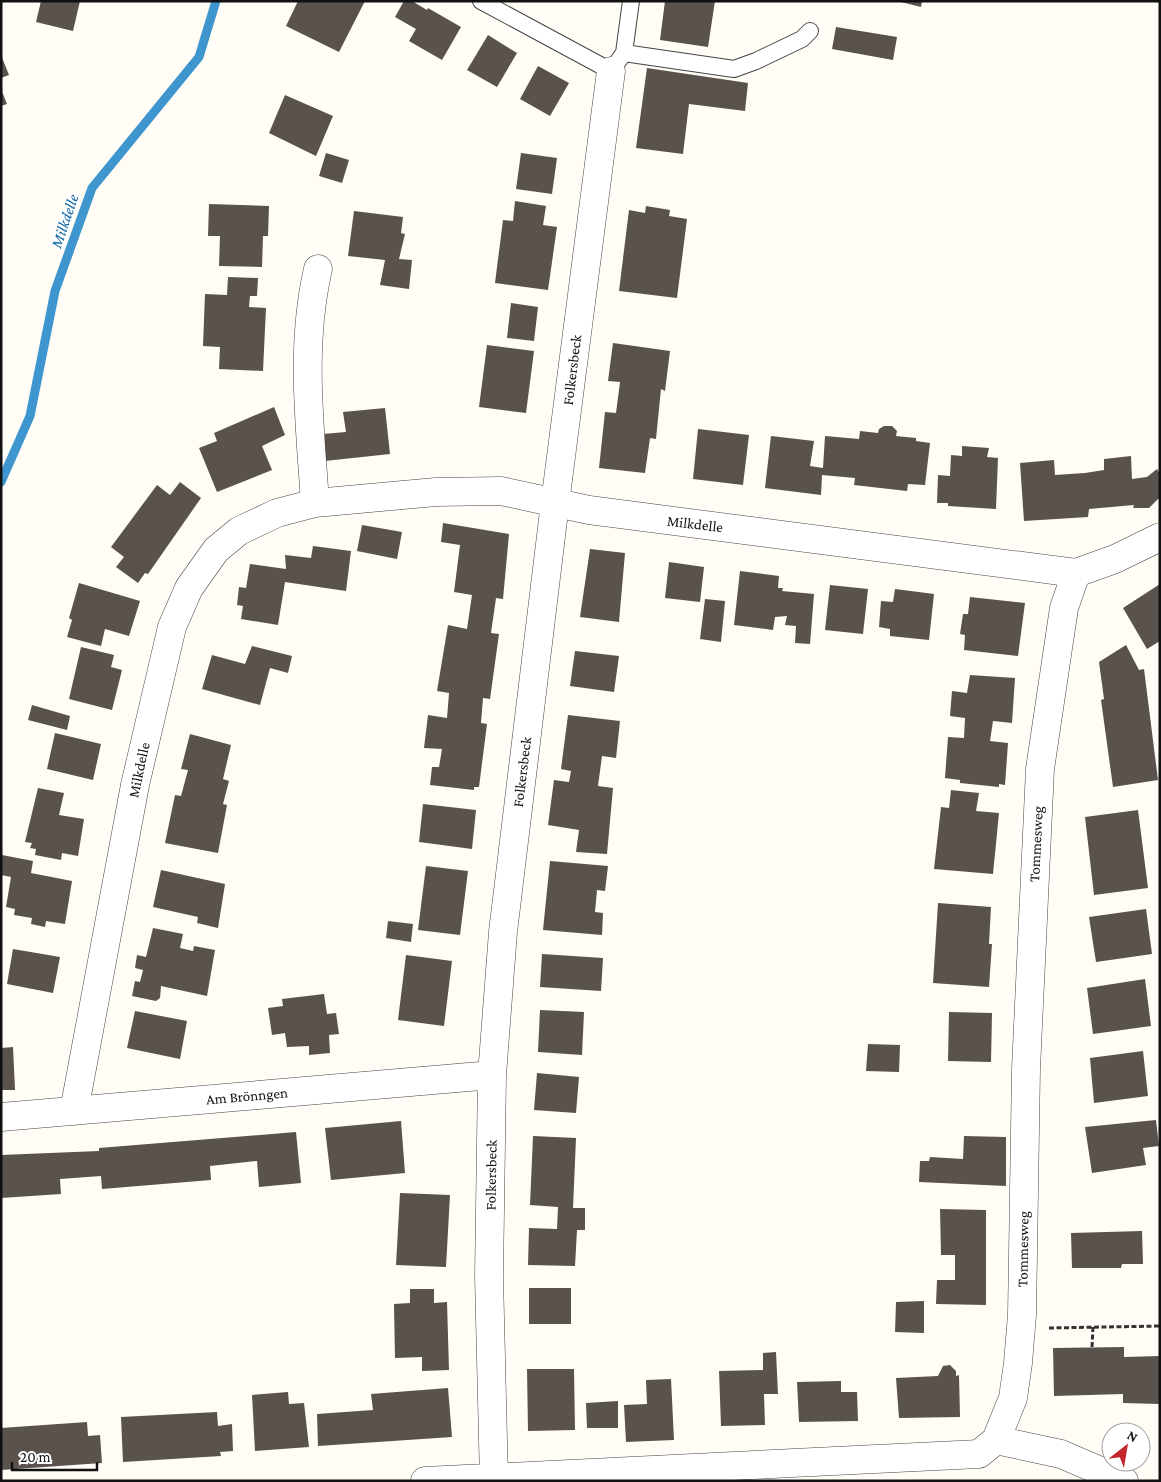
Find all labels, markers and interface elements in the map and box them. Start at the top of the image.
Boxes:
water label: Milkdelle [47,192,82,251]
street label: Folkersbeck [560,333,584,406]
street label: Milkdelle [666,513,724,535]
street label: Folkersbeck [510,735,534,808]
street label: Milkdelle [125,740,153,799]
street label: Tommesweg [1026,805,1047,883]
street label: Am Brönngen [205,1084,289,1109]
street label: Folkersbeck [482,1139,500,1211]
street label: Tommesweg [1014,1211,1033,1287]
north arrow [1101,1422,1151,1472]
text: N [1124,1427,1141,1445]
scale bar [12,1440,98,1472]
text: 20 m [20,1449,51,1465]

